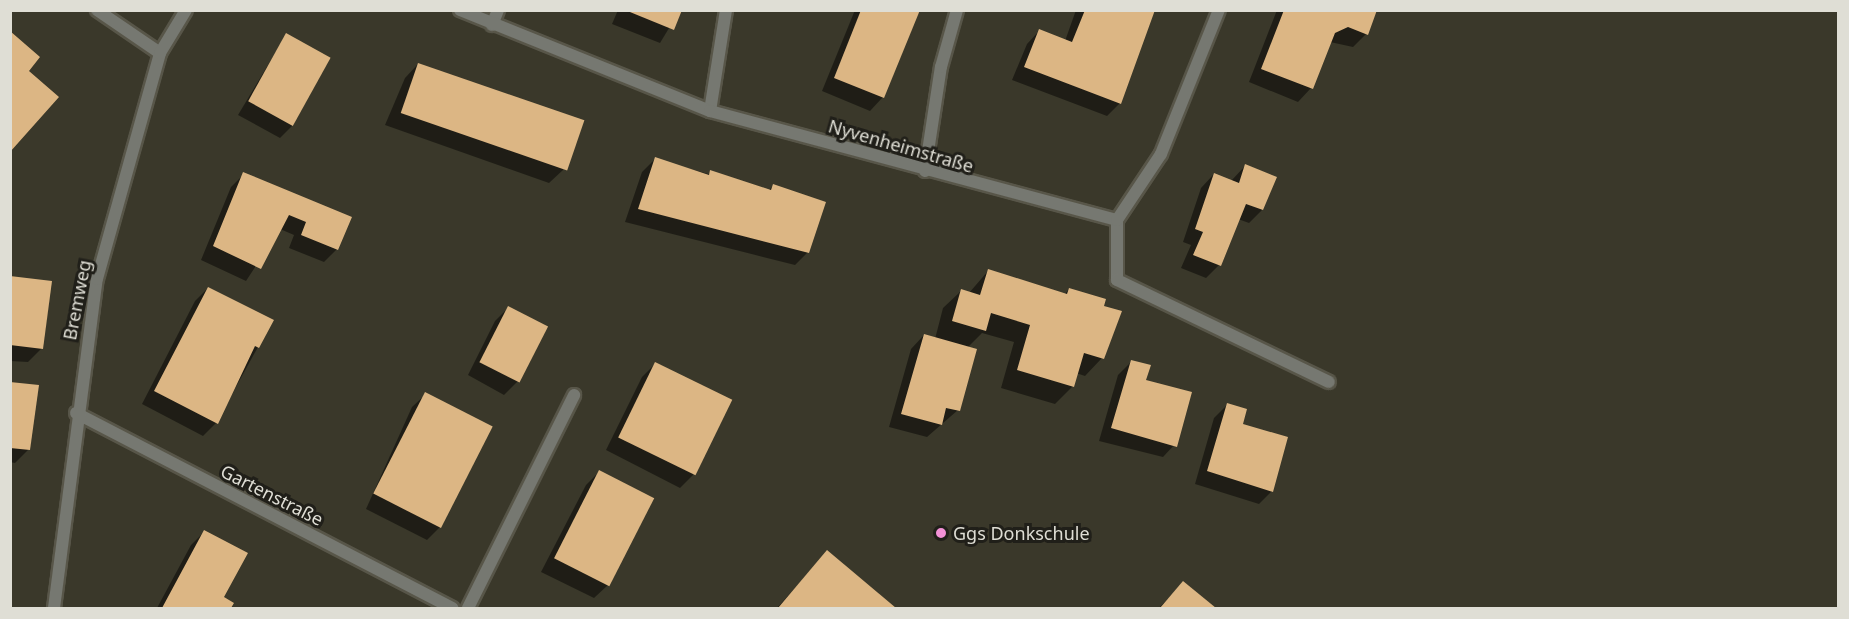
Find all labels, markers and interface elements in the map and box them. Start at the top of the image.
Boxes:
street label: Nyvenheimstraße [826,115,976,177]
street label: Bremweg [59,258,95,342]
street label: Gartenstraße [217,460,327,530]
place label: Ggs Donkschule [953,522,1090,544]
marker: Ggs Donkschule [934,526,948,540]

